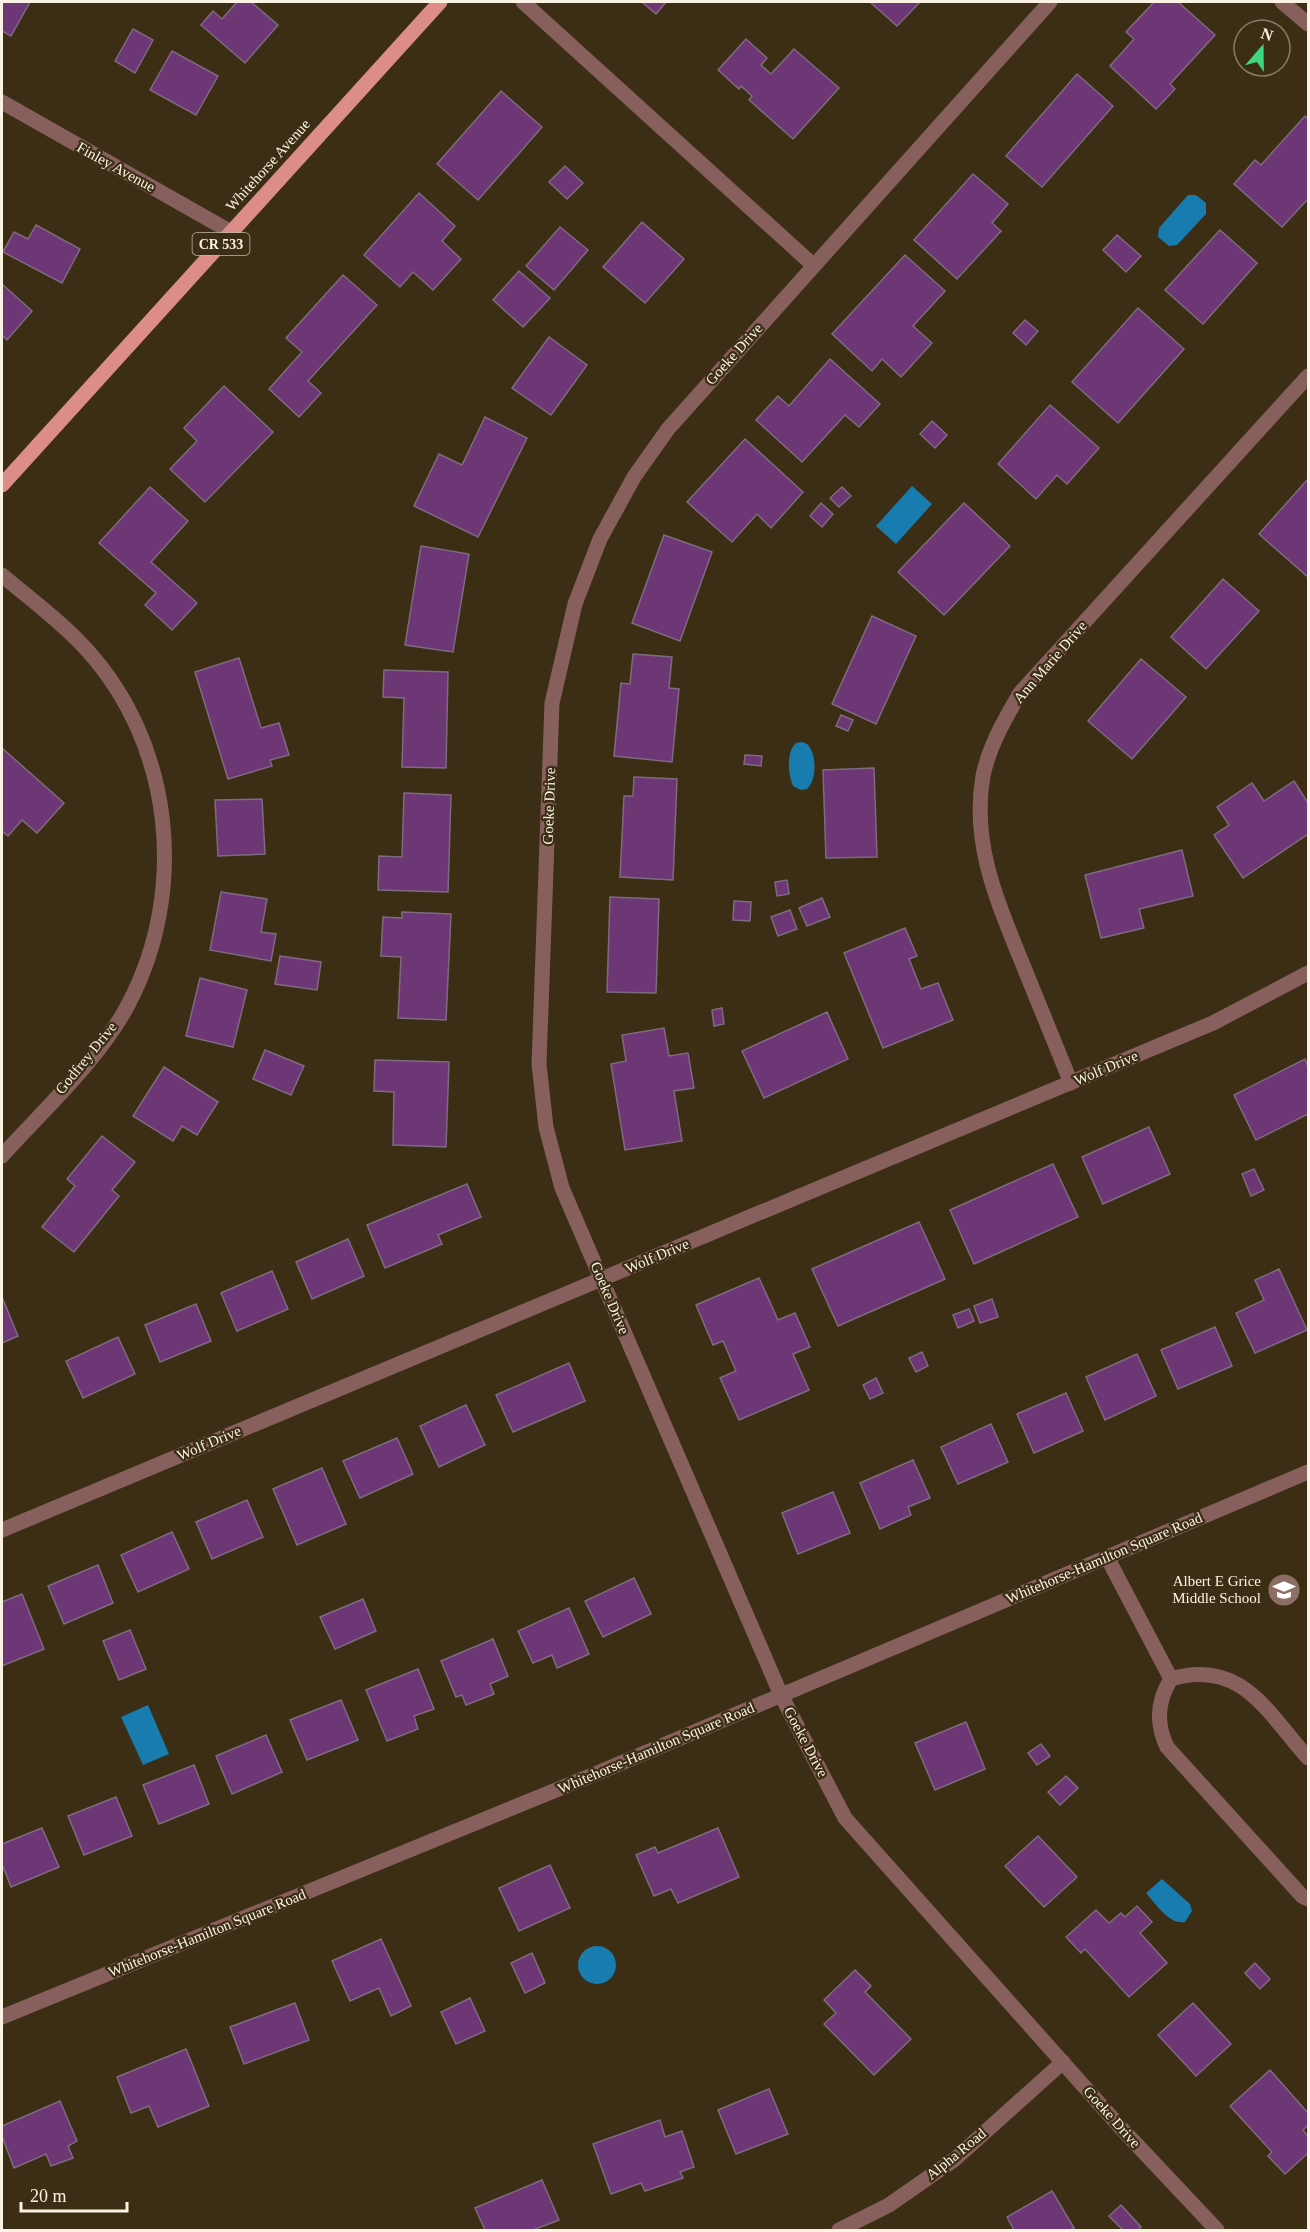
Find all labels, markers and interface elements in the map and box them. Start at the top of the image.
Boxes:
north arrow [1232,18,1292,78]
text: N [1259,24,1276,44]
street label: Whitehorse Avenue [223,116,314,214]
street label: Finley Avenue [74,139,158,195]
road number: CR 533 [192,233,250,255]
street label: Goeke Drive [702,320,766,388]
street label: Ann Marie Drive [1010,618,1090,706]
street label: Goeke Drive [540,767,558,845]
street label: Godfrey Drive [52,1019,120,1097]
street label: Wolf Drive [1072,1047,1141,1089]
street label: Wolf Drive [623,1235,692,1277]
street label: Goeke Drive [588,1259,633,1337]
street label: Wolf Drive [175,1422,244,1464]
street label: Whitehorse-Hamilton Square Road [1003,1509,1205,1607]
school or university icon: Albert E Grice Middle School [1266,1572,1302,1608]
place label: Albert E Grice Middle School [1172,1573,1261,1606]
street label: Whitehorse-Hamilton Square Road [555,1699,757,1797]
street label: Goeke Drive [781,1704,831,1780]
street label: Whitehorse-Hamilton Square Road [106,1886,309,1980]
street label: Goeke Drive [1080,2083,1144,2151]
street label: Alpha Road [923,2125,989,2183]
scale bar [21,2175,128,2213]
text: 20 m [30,2186,67,2206]

